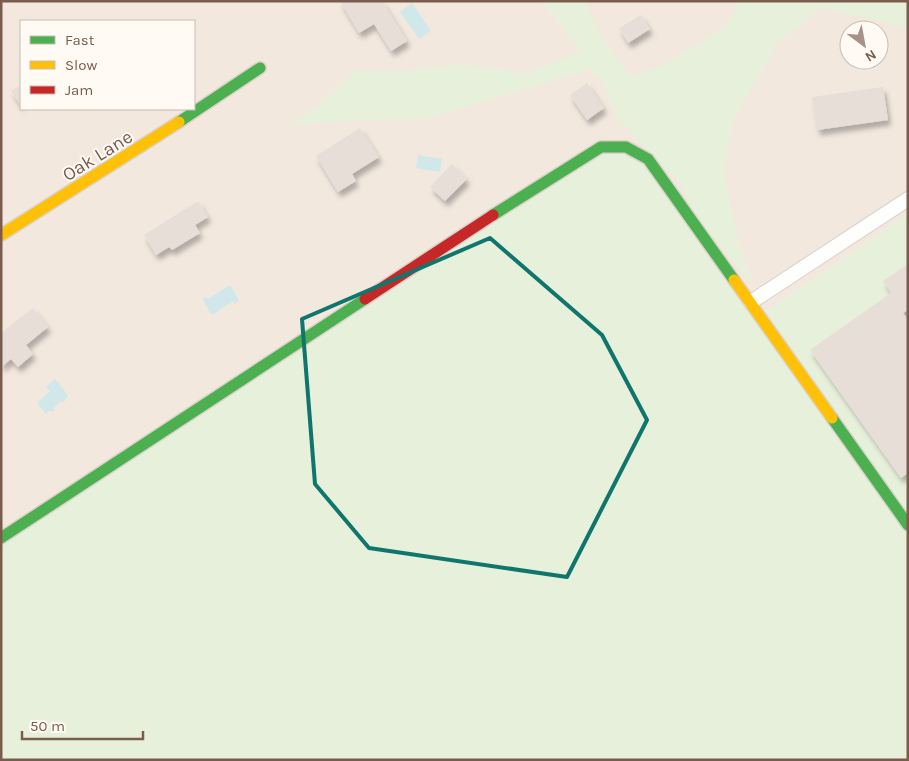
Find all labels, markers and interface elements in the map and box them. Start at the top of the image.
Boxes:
legend [20,20,195,110]
north arrow [839,20,889,70]
text: Fast [65,31,95,49]
text: N [862,46,879,65]
text: Slow [65,56,97,74]
text: Jam [65,81,93,99]
street label: Oak Lane [58,126,137,186]
scale bar [22,708,144,740]
text: 50 m [30,717,65,735]

